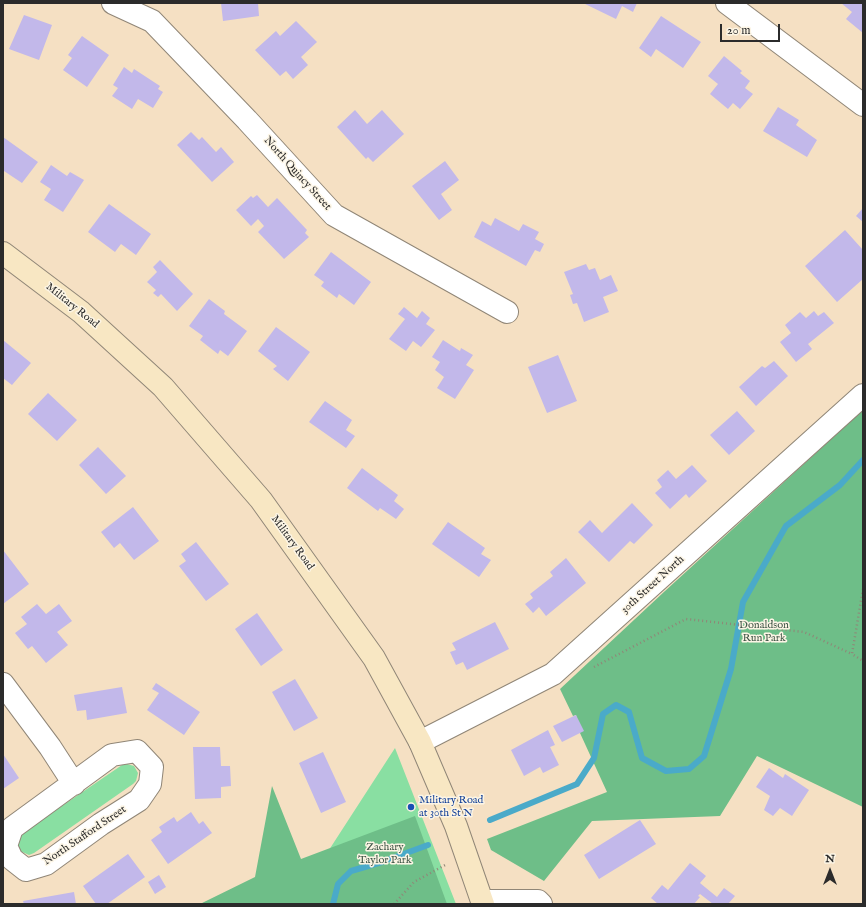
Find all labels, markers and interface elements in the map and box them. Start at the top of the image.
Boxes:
scale bar [722,16,782,42]
text: 20 m [727,23,750,38]
street label: North Quincy Street [260,134,334,214]
street label: Military Road [43,281,101,331]
street label: Military Road [268,513,316,573]
street label: 30th Street North [619,553,687,617]
park label: Donaldson Run Park [739,619,789,645]
place label: Military Road at 30th St N [419,794,483,820]
marker: Military Road at 30th St N [406,802,416,812]
street label: North Stafford Street [41,803,129,869]
park label: Zachary Taylor Park [358,841,412,867]
north arrow [810,851,850,891]
text: N [825,852,835,866]

